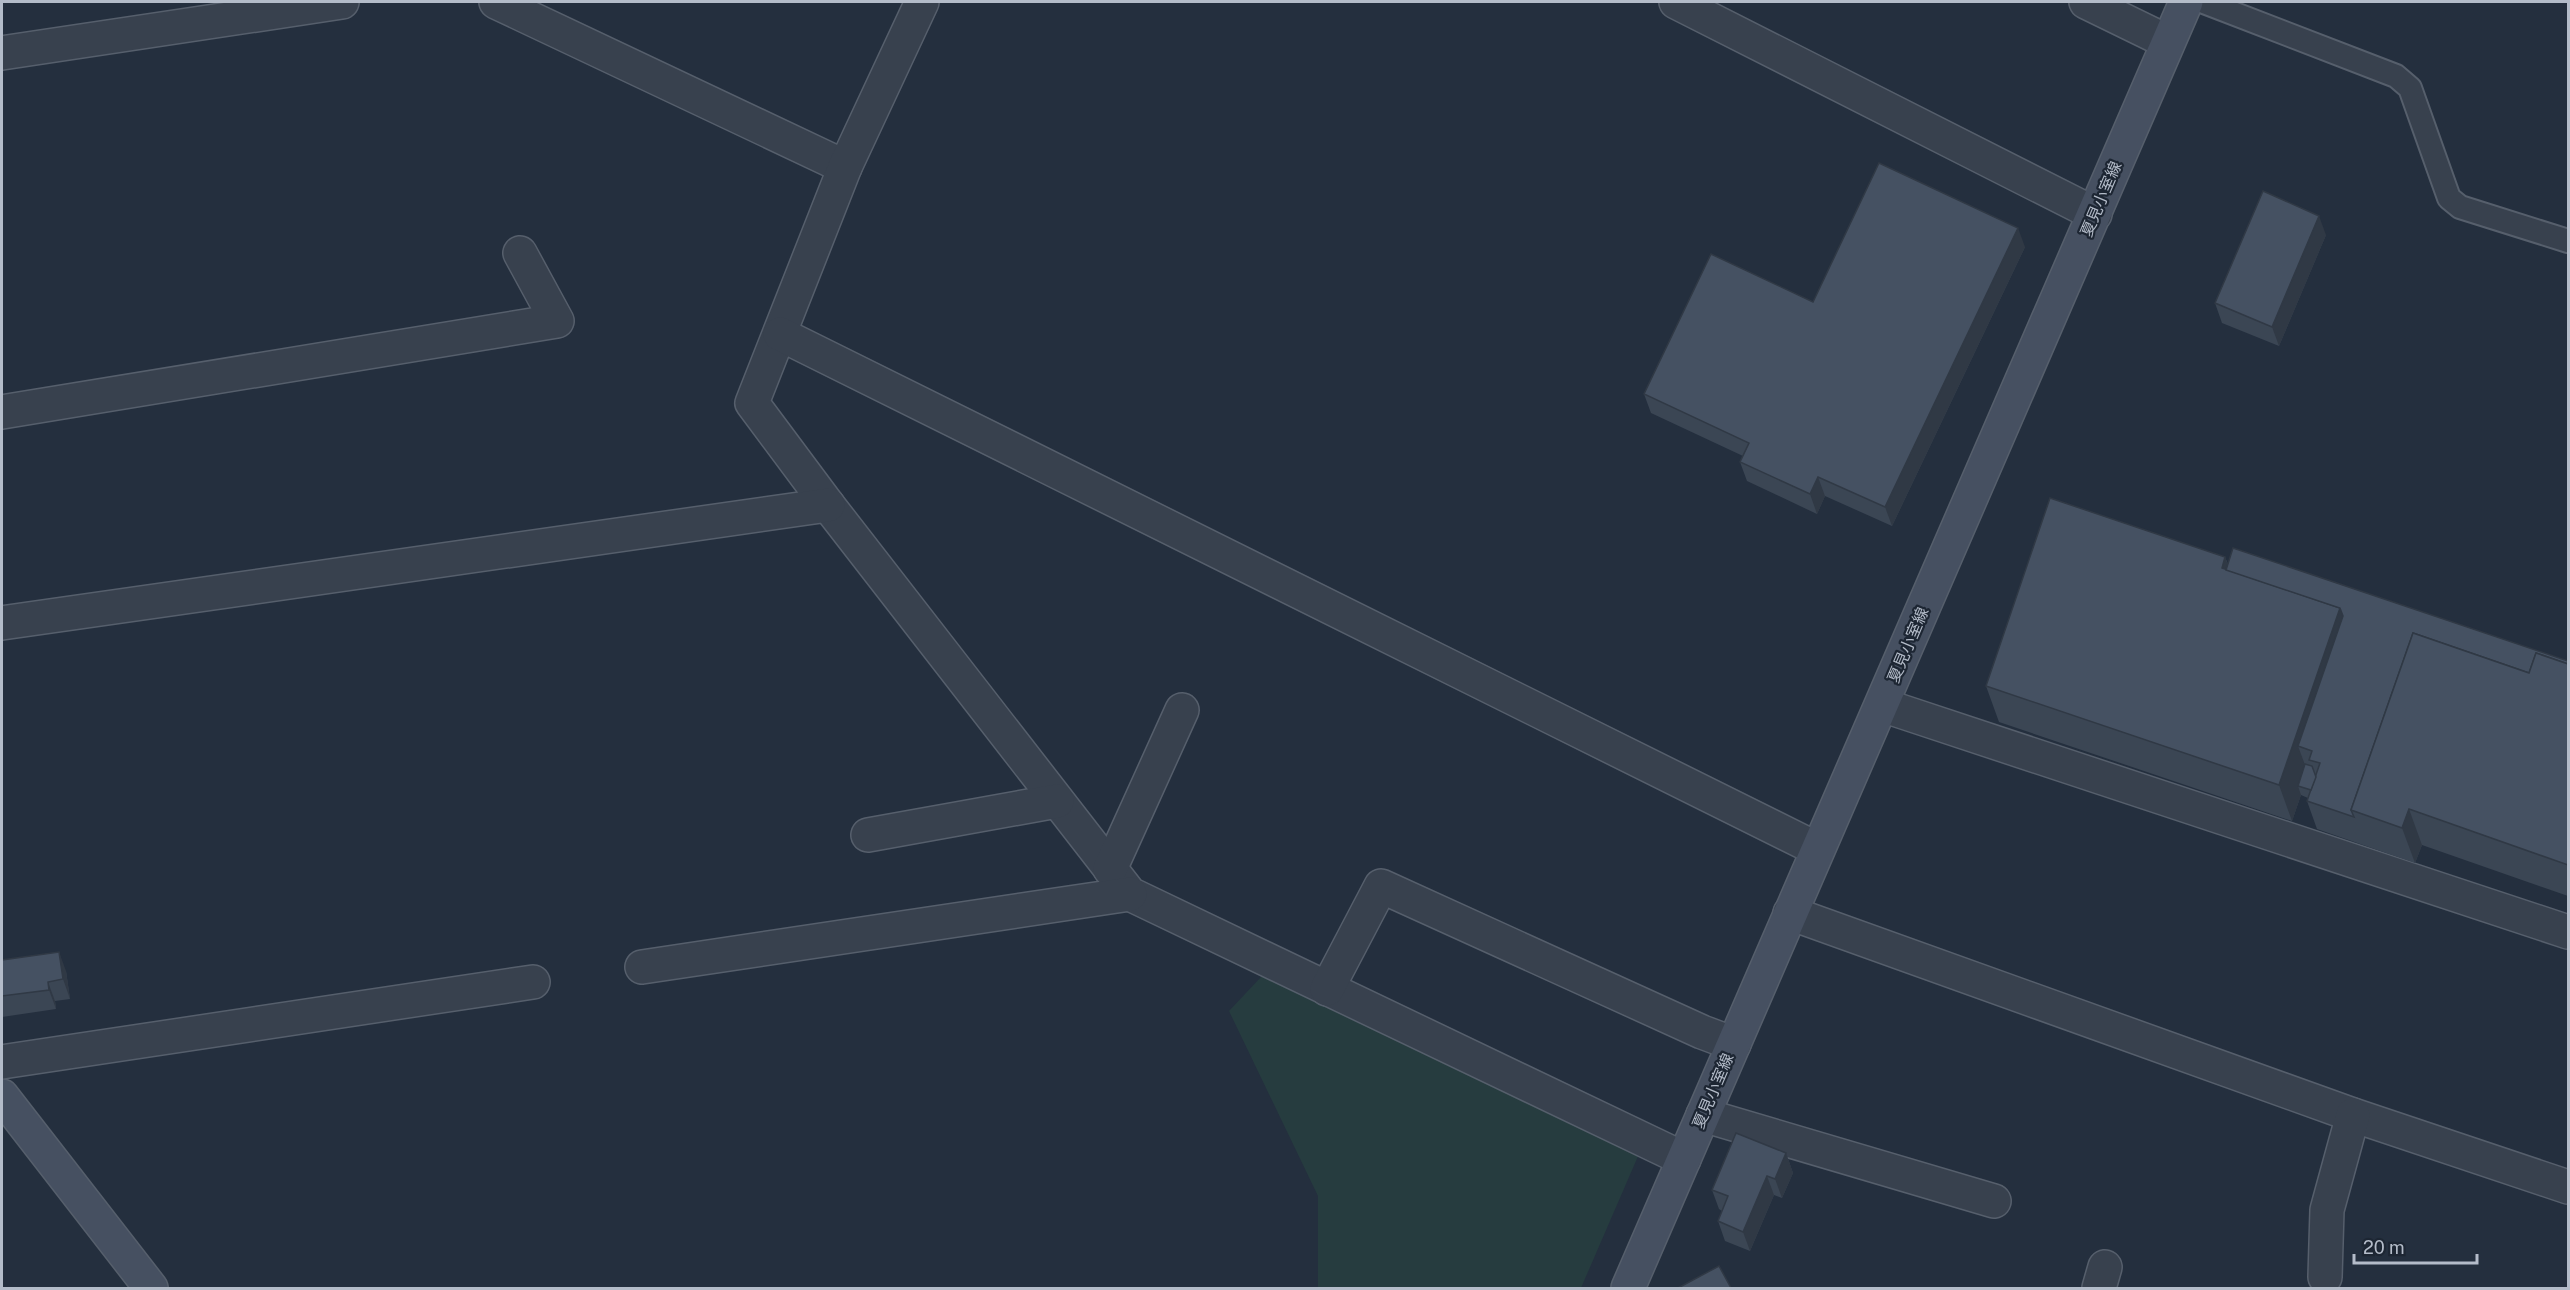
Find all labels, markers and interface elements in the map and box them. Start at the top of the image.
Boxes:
street label: 夏見小室線 [2077,158,2125,240]
street label: 夏見小室線 [1884,604,1932,686]
street label: 夏見小室線 [1689,1050,1737,1132]
scale bar [2354,1227,2477,1265]
text: 20 m [2363,1237,2405,1258]

